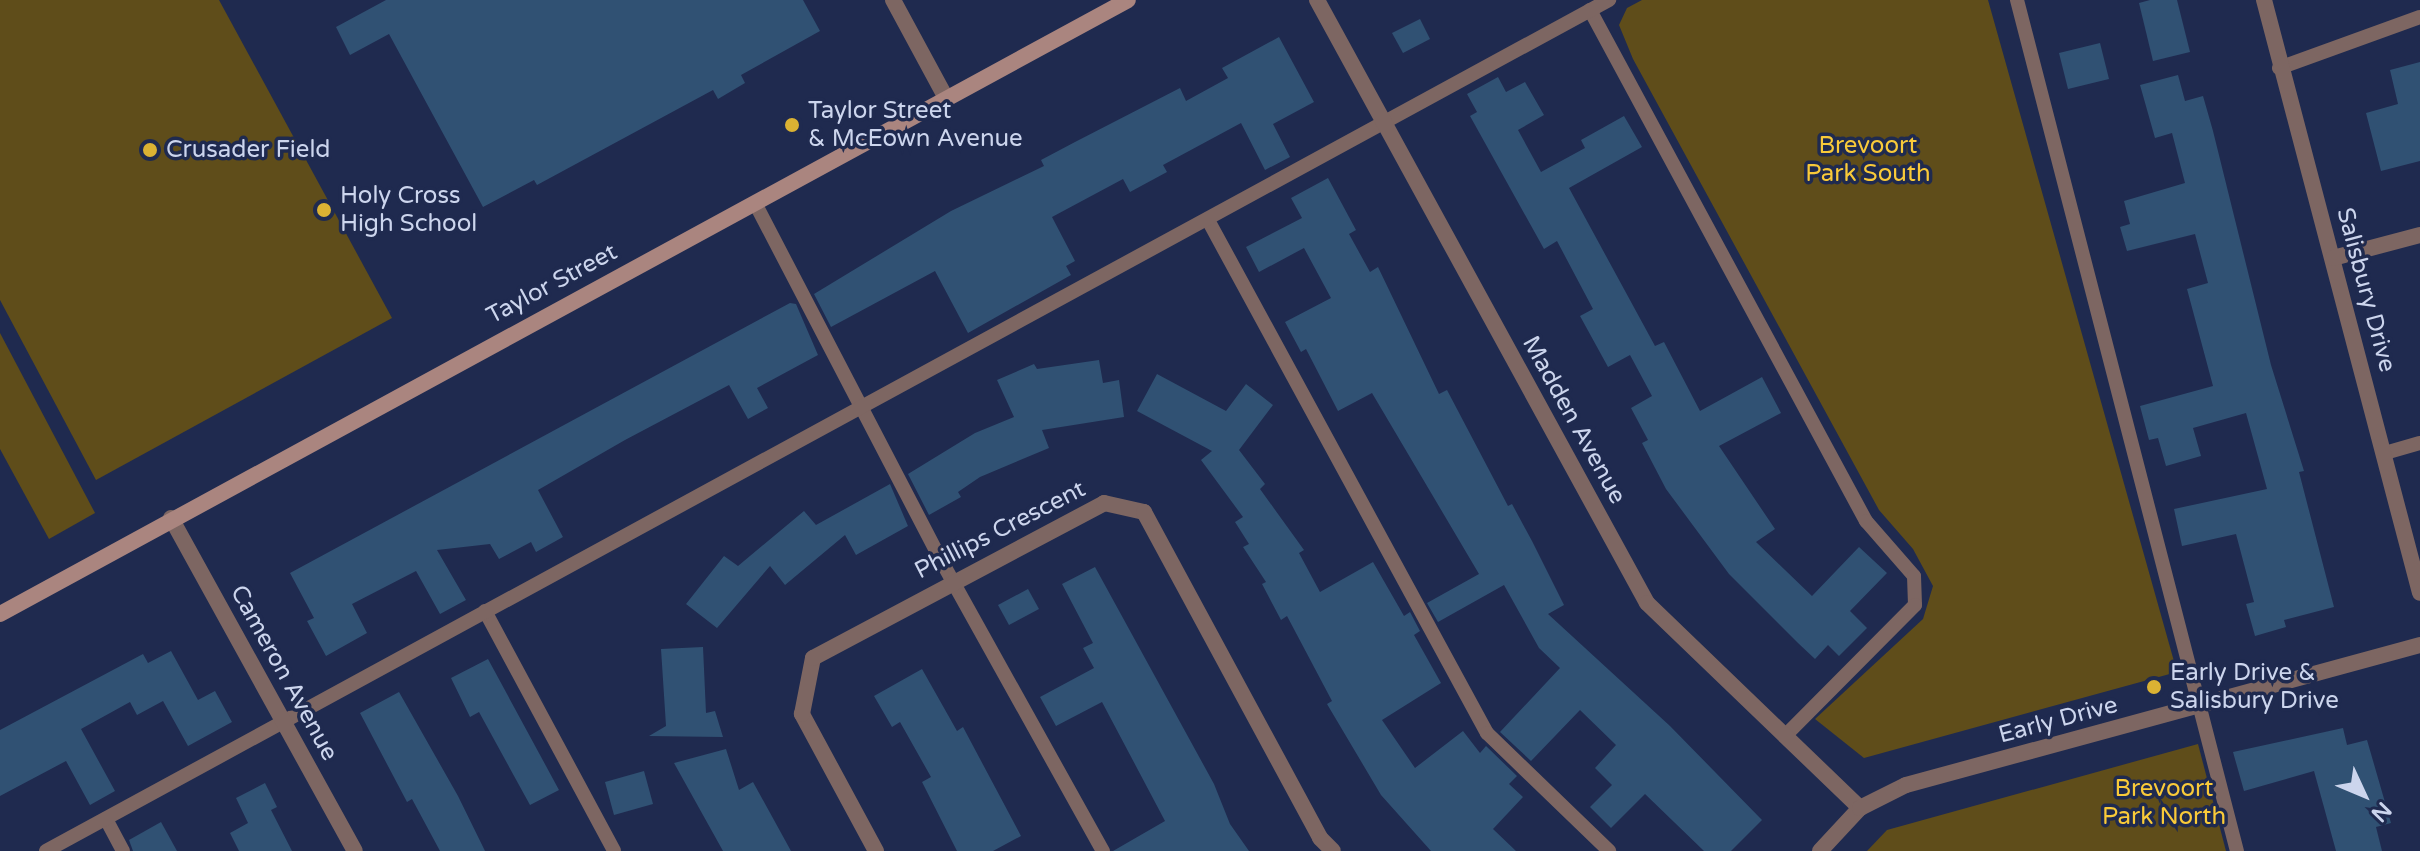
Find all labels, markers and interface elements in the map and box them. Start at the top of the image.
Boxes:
place label: Taylor Street & McEown Avenue [808,97,1023,153]
marker: Taylor Street & McEown Avenue [783,116,801,134]
park label: Brevoort Park South [1805,132,1931,188]
place label: Crusader Field [166,136,330,164]
marker: Crusader Field [141,141,159,159]
place label: Holy Cross High School [340,182,477,238]
marker: Holy Cross High School [315,201,333,219]
street label: Salisbury Drive [2330,205,2402,375]
street label: Taylor Street [482,238,622,330]
street label: Madden Avenue [1516,331,1632,509]
street label: Phillips Crescent [910,475,1090,585]
street label: Cameron Avenue [224,580,344,766]
place label: Early Drive & Salisbury Drive [2170,659,2339,715]
marker: Early Drive & Salisbury Drive [2145,678,2163,696]
street label: Early Drive [1995,690,2121,750]
north arrow [2324,755,2404,835]
park label: Brevoort Park North [2102,775,2226,831]
text: N [2366,796,2397,827]

